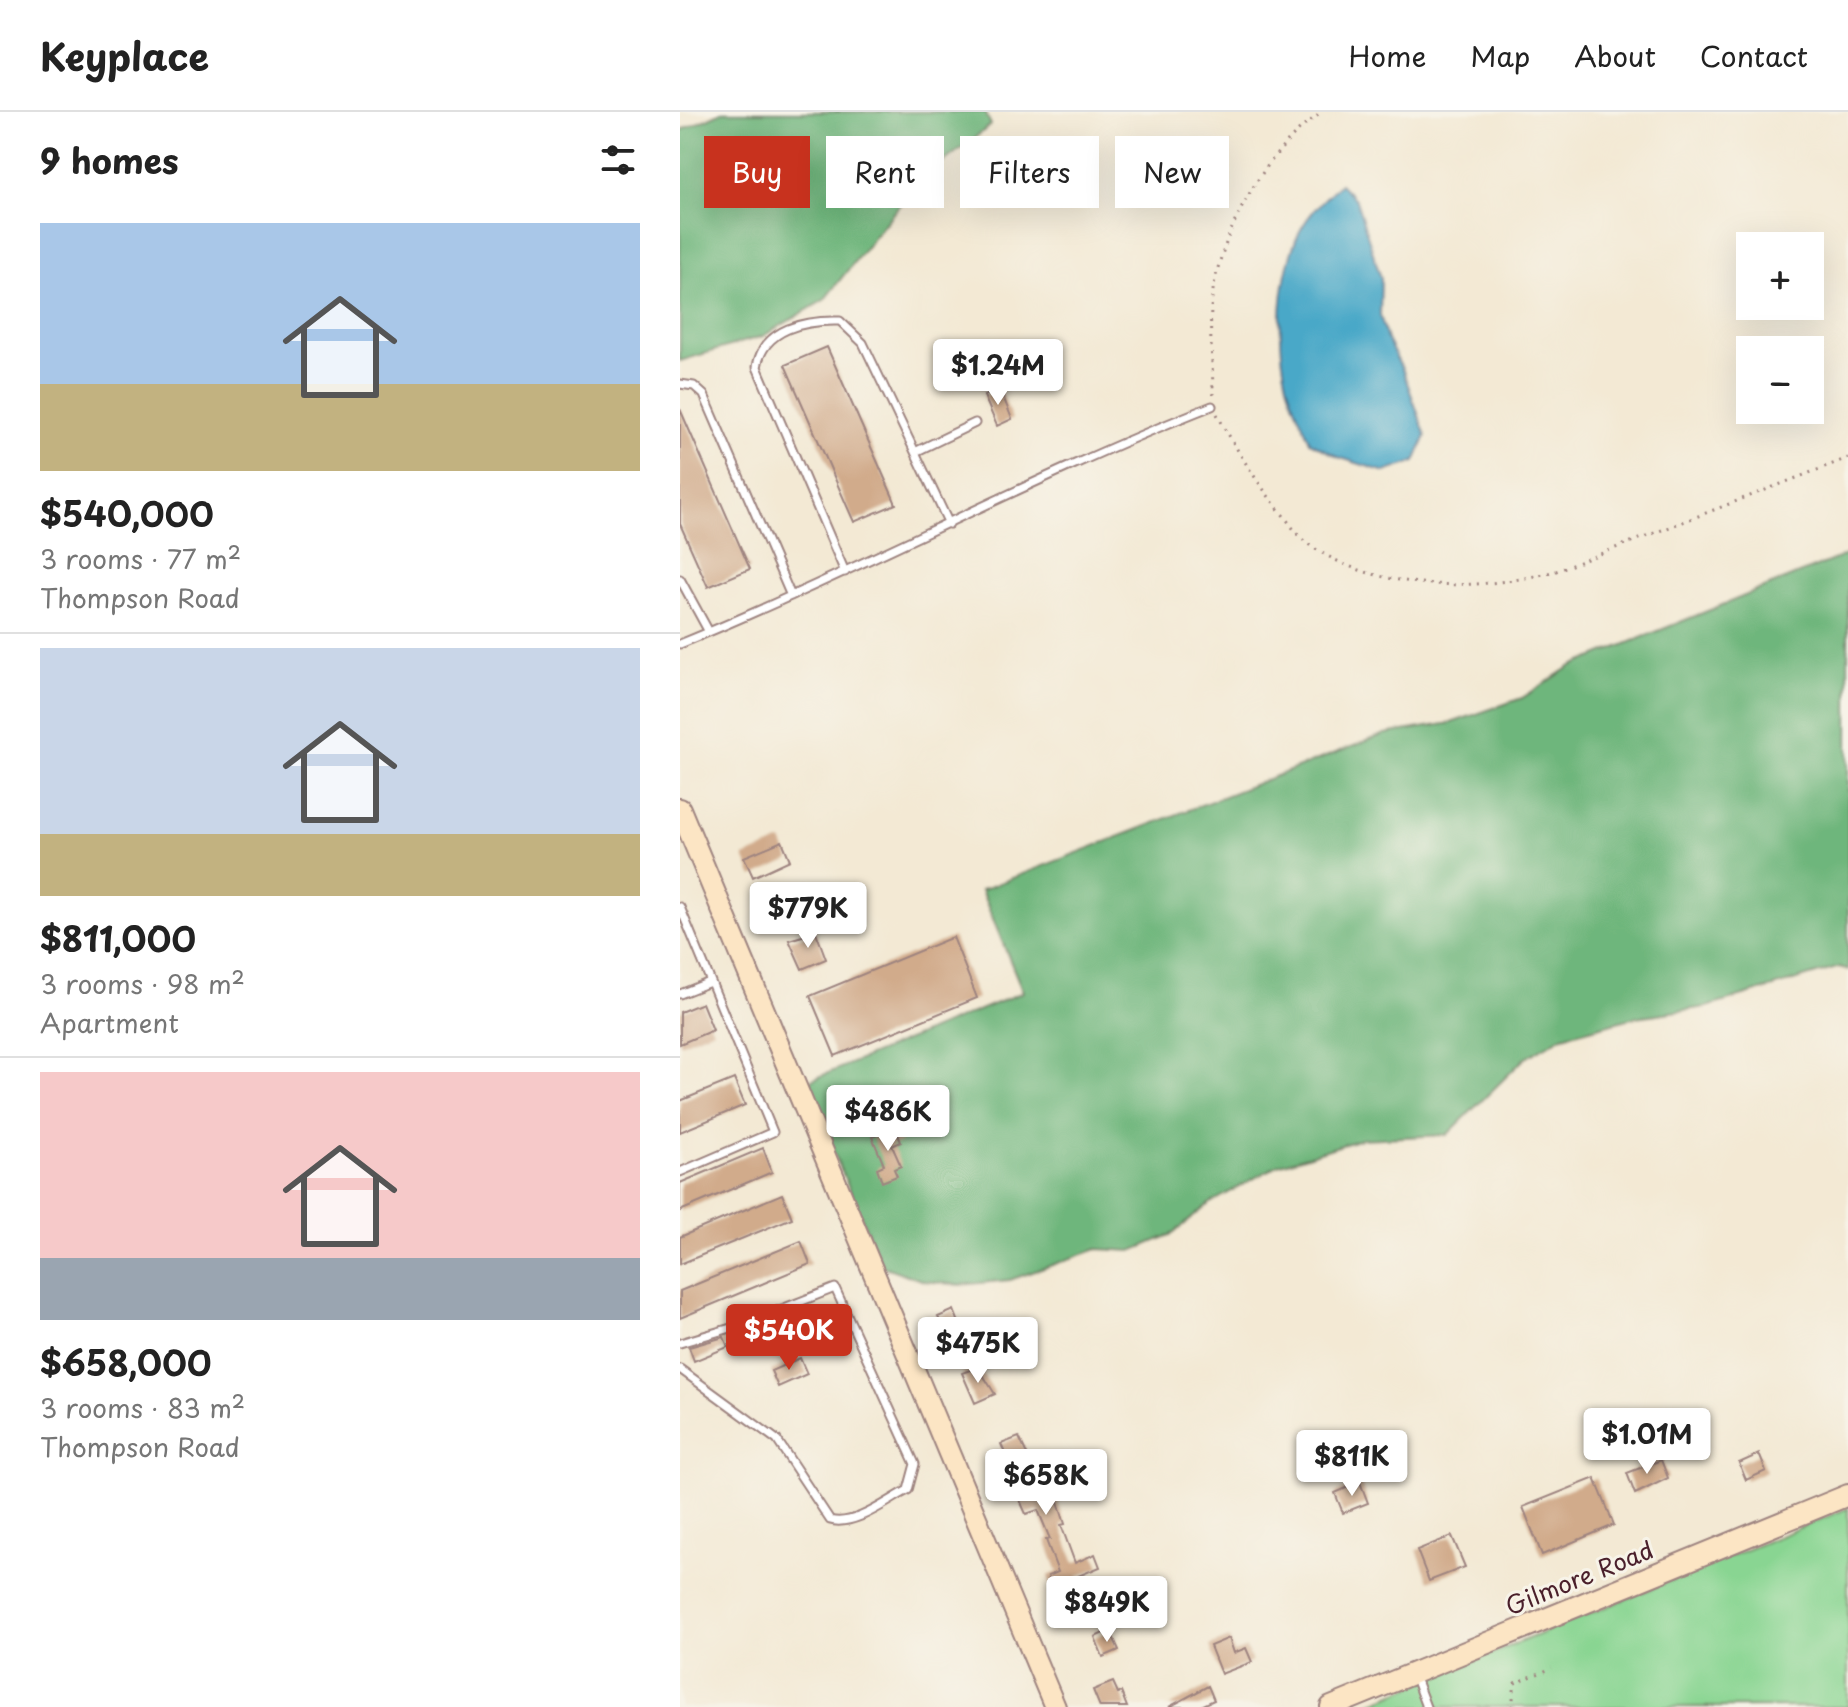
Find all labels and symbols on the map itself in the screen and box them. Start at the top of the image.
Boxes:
pin: $1.24M [933,339,1063,407]
pin: $779K [752,882,864,950]
pin: $486K [832,1085,944,1153]
pin: $540K [733,1304,845,1372]
pin: $475K [922,1317,1034,1385]
pin: $1.01M [1582,1408,1712,1476]
pin: $811K [1296,1430,1408,1498]
pin: $658K [990,1449,1102,1517]
street label: Gilmore Road [1499,1531,1659,1623]
pin: $849K [1051,1576,1163,1644]

